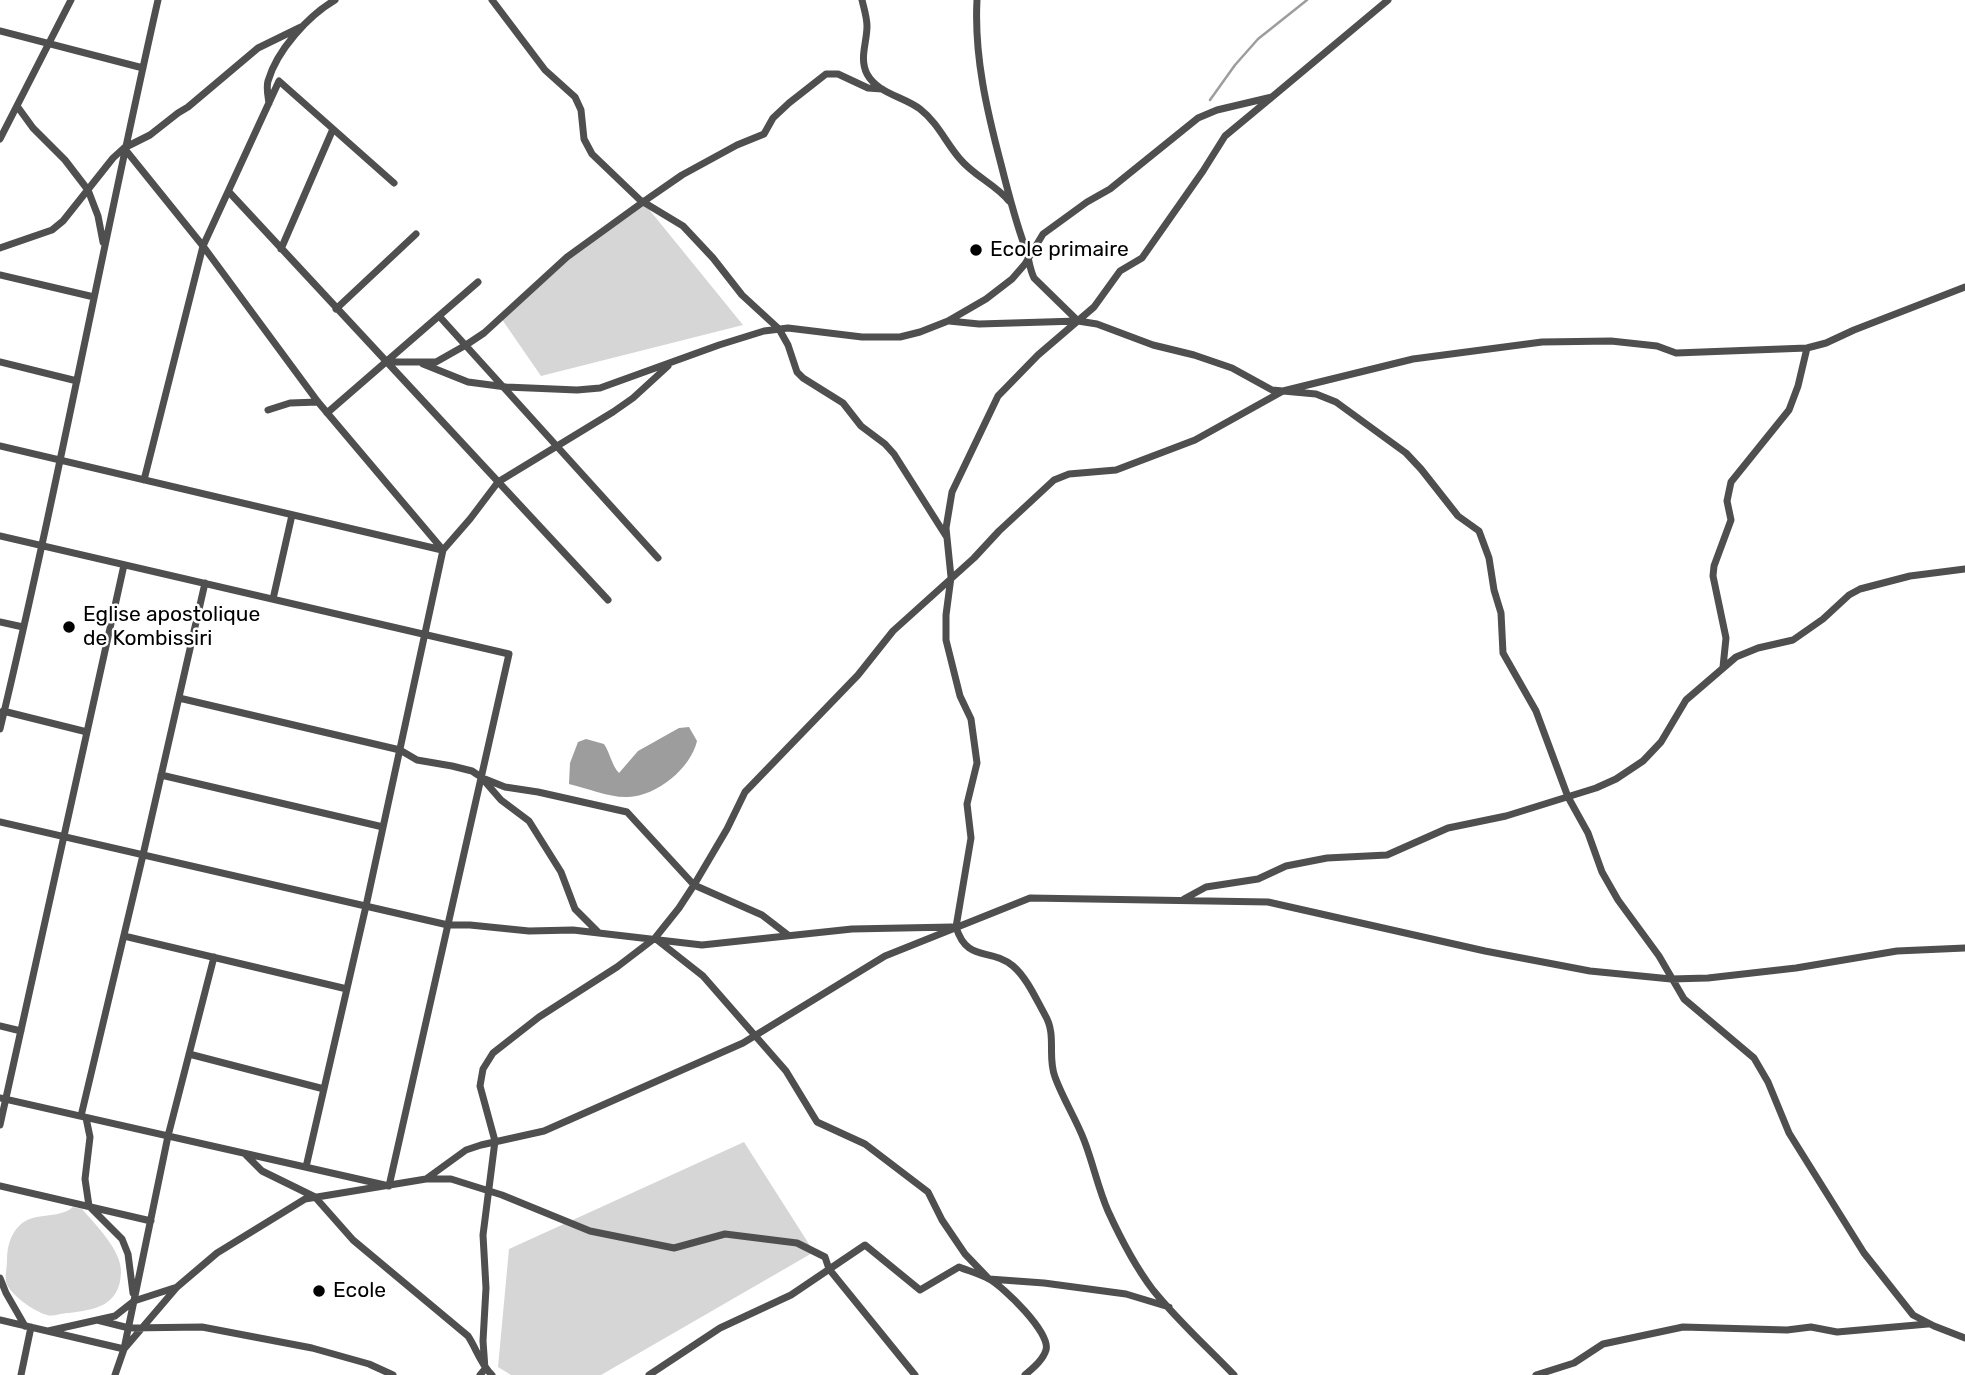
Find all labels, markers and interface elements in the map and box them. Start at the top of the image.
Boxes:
place label: Ecole primaire [990,237,1129,263]
marker: Ecole primaire [968,242,984,258]
place label: Eglise apostolique de Kombissiri [83,602,260,652]
marker: Eglise apostolique de Kombissiri [61,619,77,635]
place label: Ecole [333,1278,386,1304]
marker: Ecole [311,1283,327,1299]

